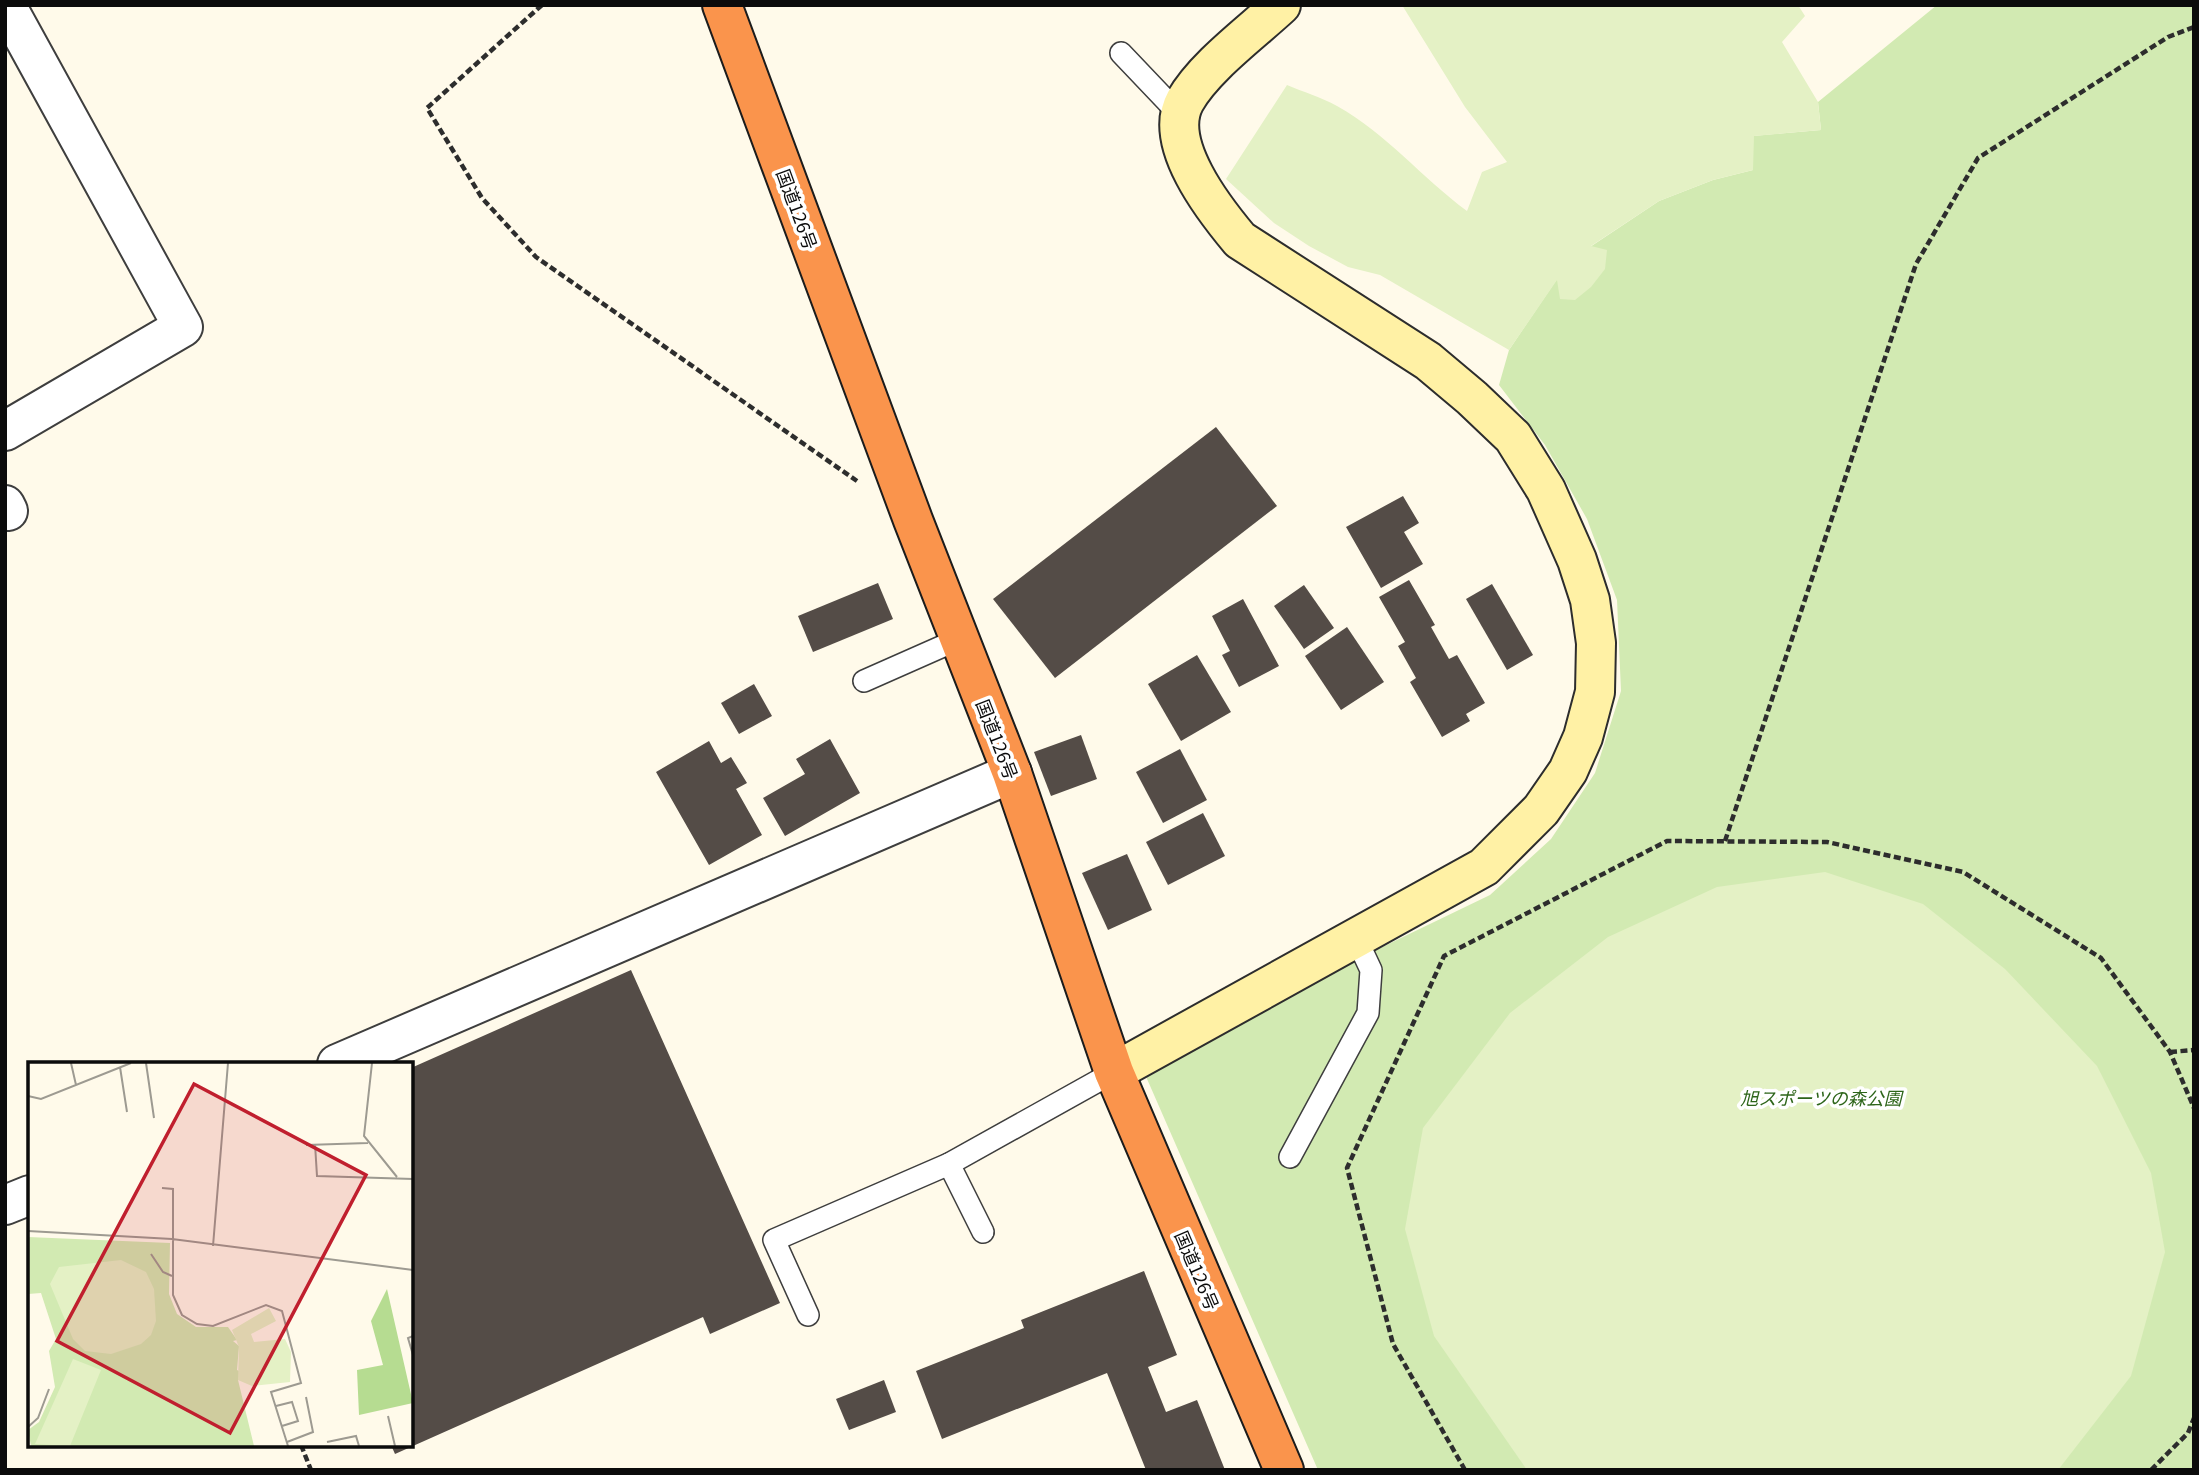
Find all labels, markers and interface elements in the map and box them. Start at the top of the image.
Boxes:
street label: 国道126号 [771,165,825,253]
street label: 国道126号 [971,695,1025,783]
inset map [28,1062,413,1447]
park label: 旭スポーツの森公園 [1740,1084,1905,1110]
street label: 国道126号 [1170,1226,1226,1314]

